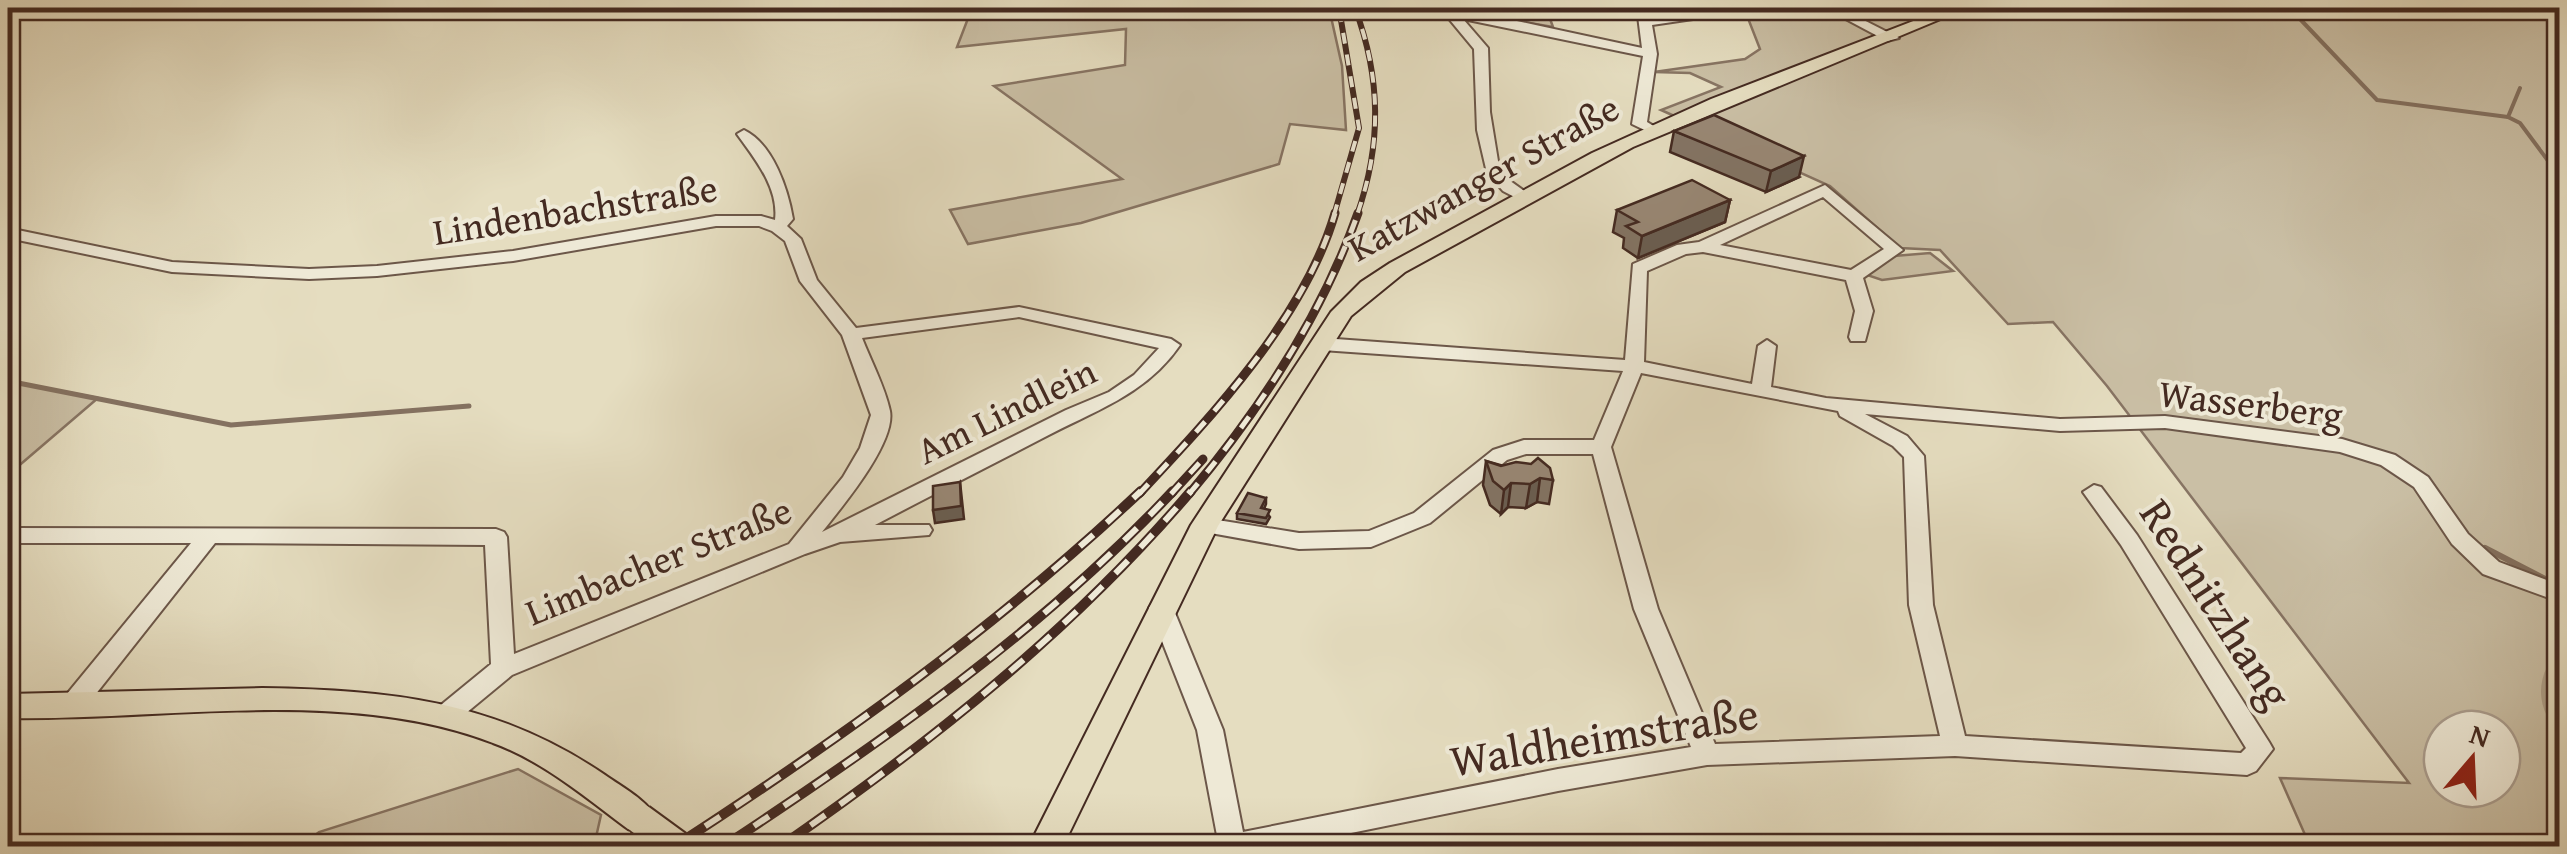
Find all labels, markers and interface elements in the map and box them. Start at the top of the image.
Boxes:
street label: Katzwanger Straße [1337,79,1629,275]
street label: Lindenbachstraße [429,159,721,259]
street label: Am Lindlein [907,342,1105,478]
street label: Wasserberg [2156,364,2346,442]
street label: Limbacher Straße [516,481,800,639]
street label: Rednitzhang [2125,485,2310,721]
street label: Waldheimstraße [1445,680,1763,792]
north arrow [2422,709,2522,809]
text: N [2465,712,2496,757]

